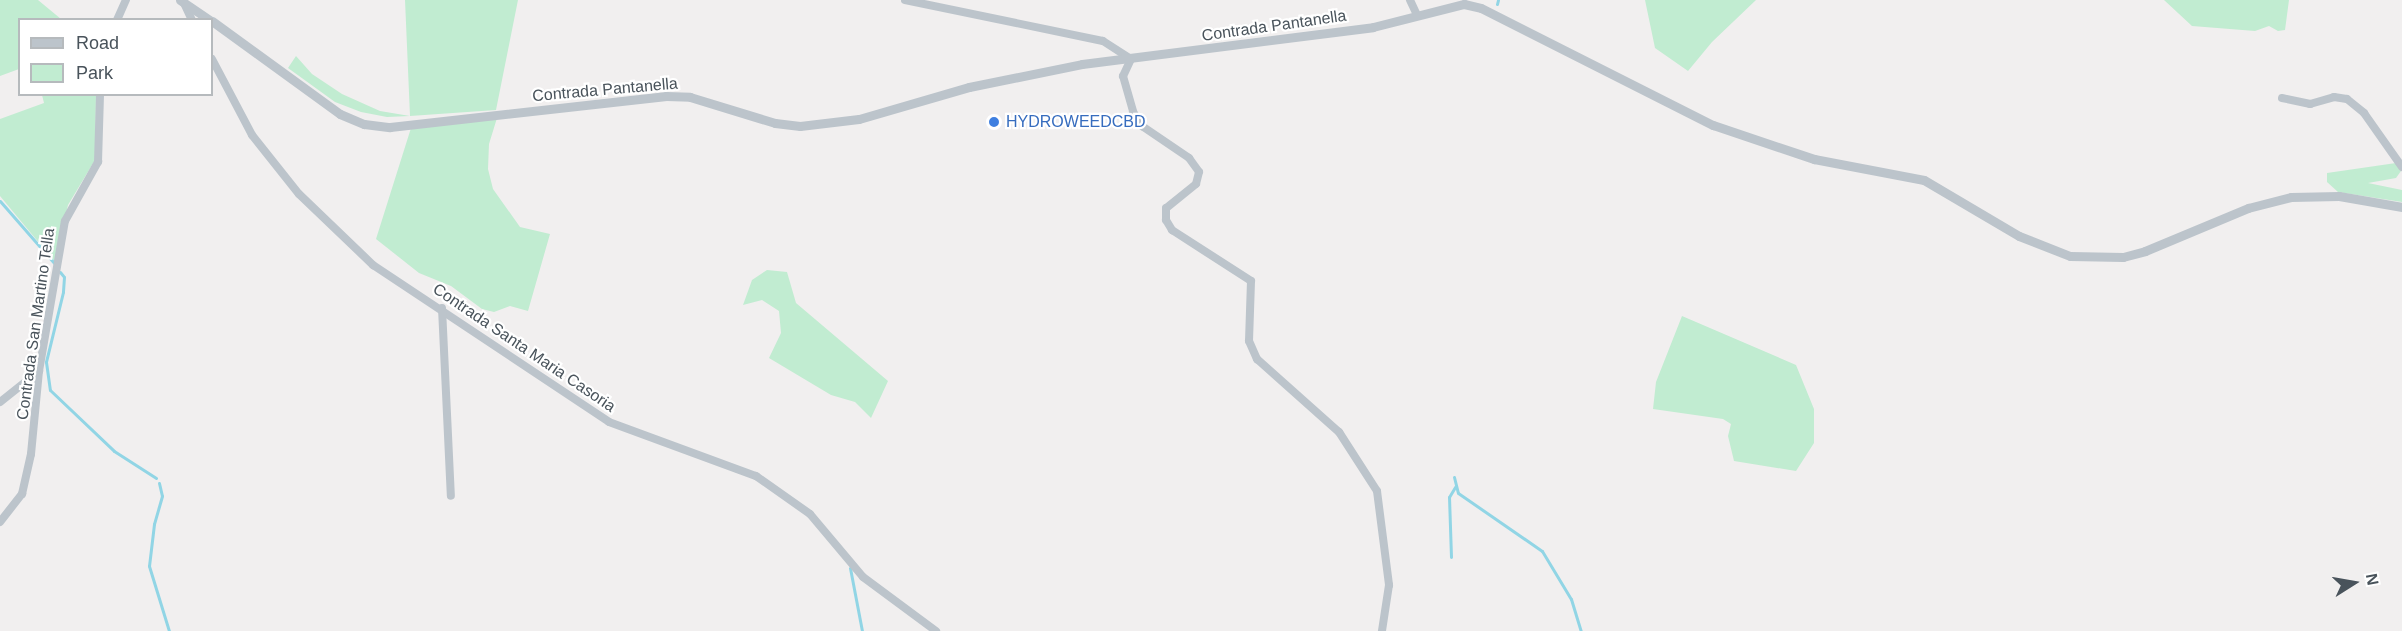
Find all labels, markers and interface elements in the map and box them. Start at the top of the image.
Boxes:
street label: Contrada Pantanella [1200,6,1348,46]
legend [18,18,213,96]
text: Road [76,33,119,53]
text: Park [76,63,113,83]
street label: Contrada Pantanella [531,74,679,106]
place label: HYDROWEEDCBD [1006,112,1146,132]
marker: HYDROWEEDCBD [987,115,1001,129]
street label: Contrada San Martino Tella [13,227,59,421]
street label: Contrada Santa Maria Casoria [429,280,619,416]
north arrow [2324,553,2384,613]
text: N [2363,572,2382,587]

